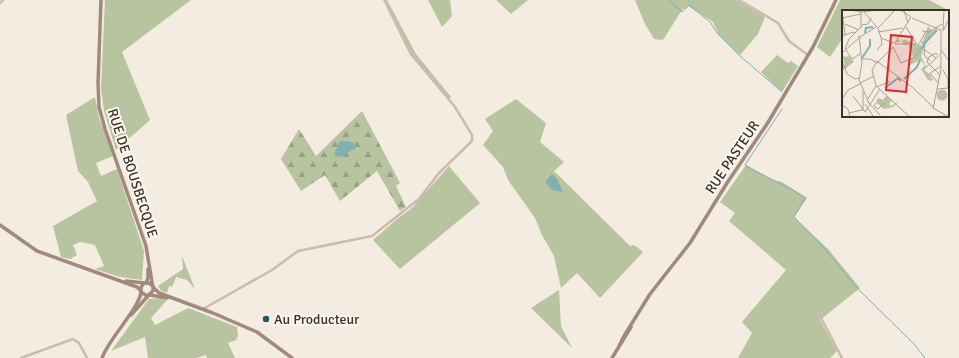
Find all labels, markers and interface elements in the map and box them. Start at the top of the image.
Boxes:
inset map [842,10,949,117]
street label: RUE DE BOUSBECQUE [104,107,161,240]
street label: RUE PASTEUR [702,118,763,197]
place label: Au Producteur [274,311,360,328]
marker: Au Producteur [261,314,271,324]

